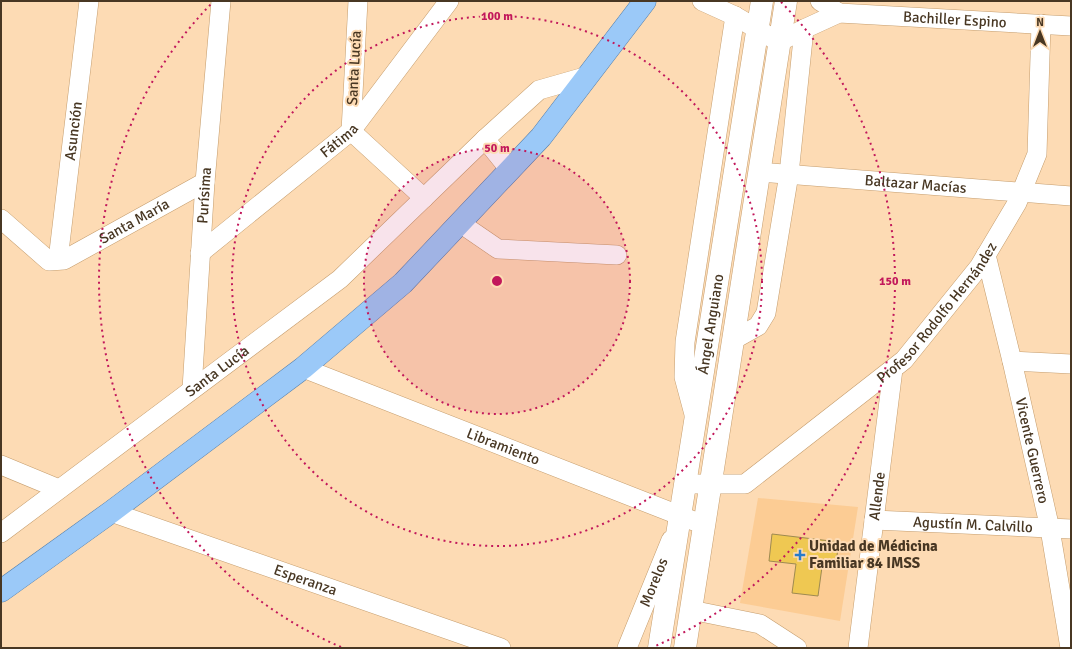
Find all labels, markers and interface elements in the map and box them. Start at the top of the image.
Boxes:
street label: Bachiller Espino [902,8,1007,31]
text: 100 m [481,9,513,24]
north arrow [1020,12,1060,52]
text: N [1036,16,1044,29]
street label: Santa Lucía [343,30,365,106]
street label: Asunción [61,100,86,162]
street label: Fátima [317,120,362,161]
text: 50 m [484,141,510,156]
street label: Purísima [193,166,215,224]
street label: Baltazar Macías [864,171,968,197]
street label: Santa María [96,195,172,248]
street label: Profesor Rodolfo Hernández [873,239,1001,387]
street label: Ángel Anguiano [693,272,727,376]
centre of rings [490,274,504,288]
text: 150 m [879,274,911,289]
street label: Santa Lucía [182,341,252,401]
street label: Vicente Guerrero [1012,396,1053,505]
street label: Libramiento [464,424,543,469]
street label: Allende [865,471,889,521]
street label: Agustín M. Calvillo [913,513,1033,536]
place label: Unidad de Médicina Familiar 84 IMSS [809,537,938,572]
marker: Unidad de Médicina Familiar 84 IMSS [794,549,806,561]
street label: Morelos [636,555,672,609]
street label: Esperanza [271,560,340,599]

